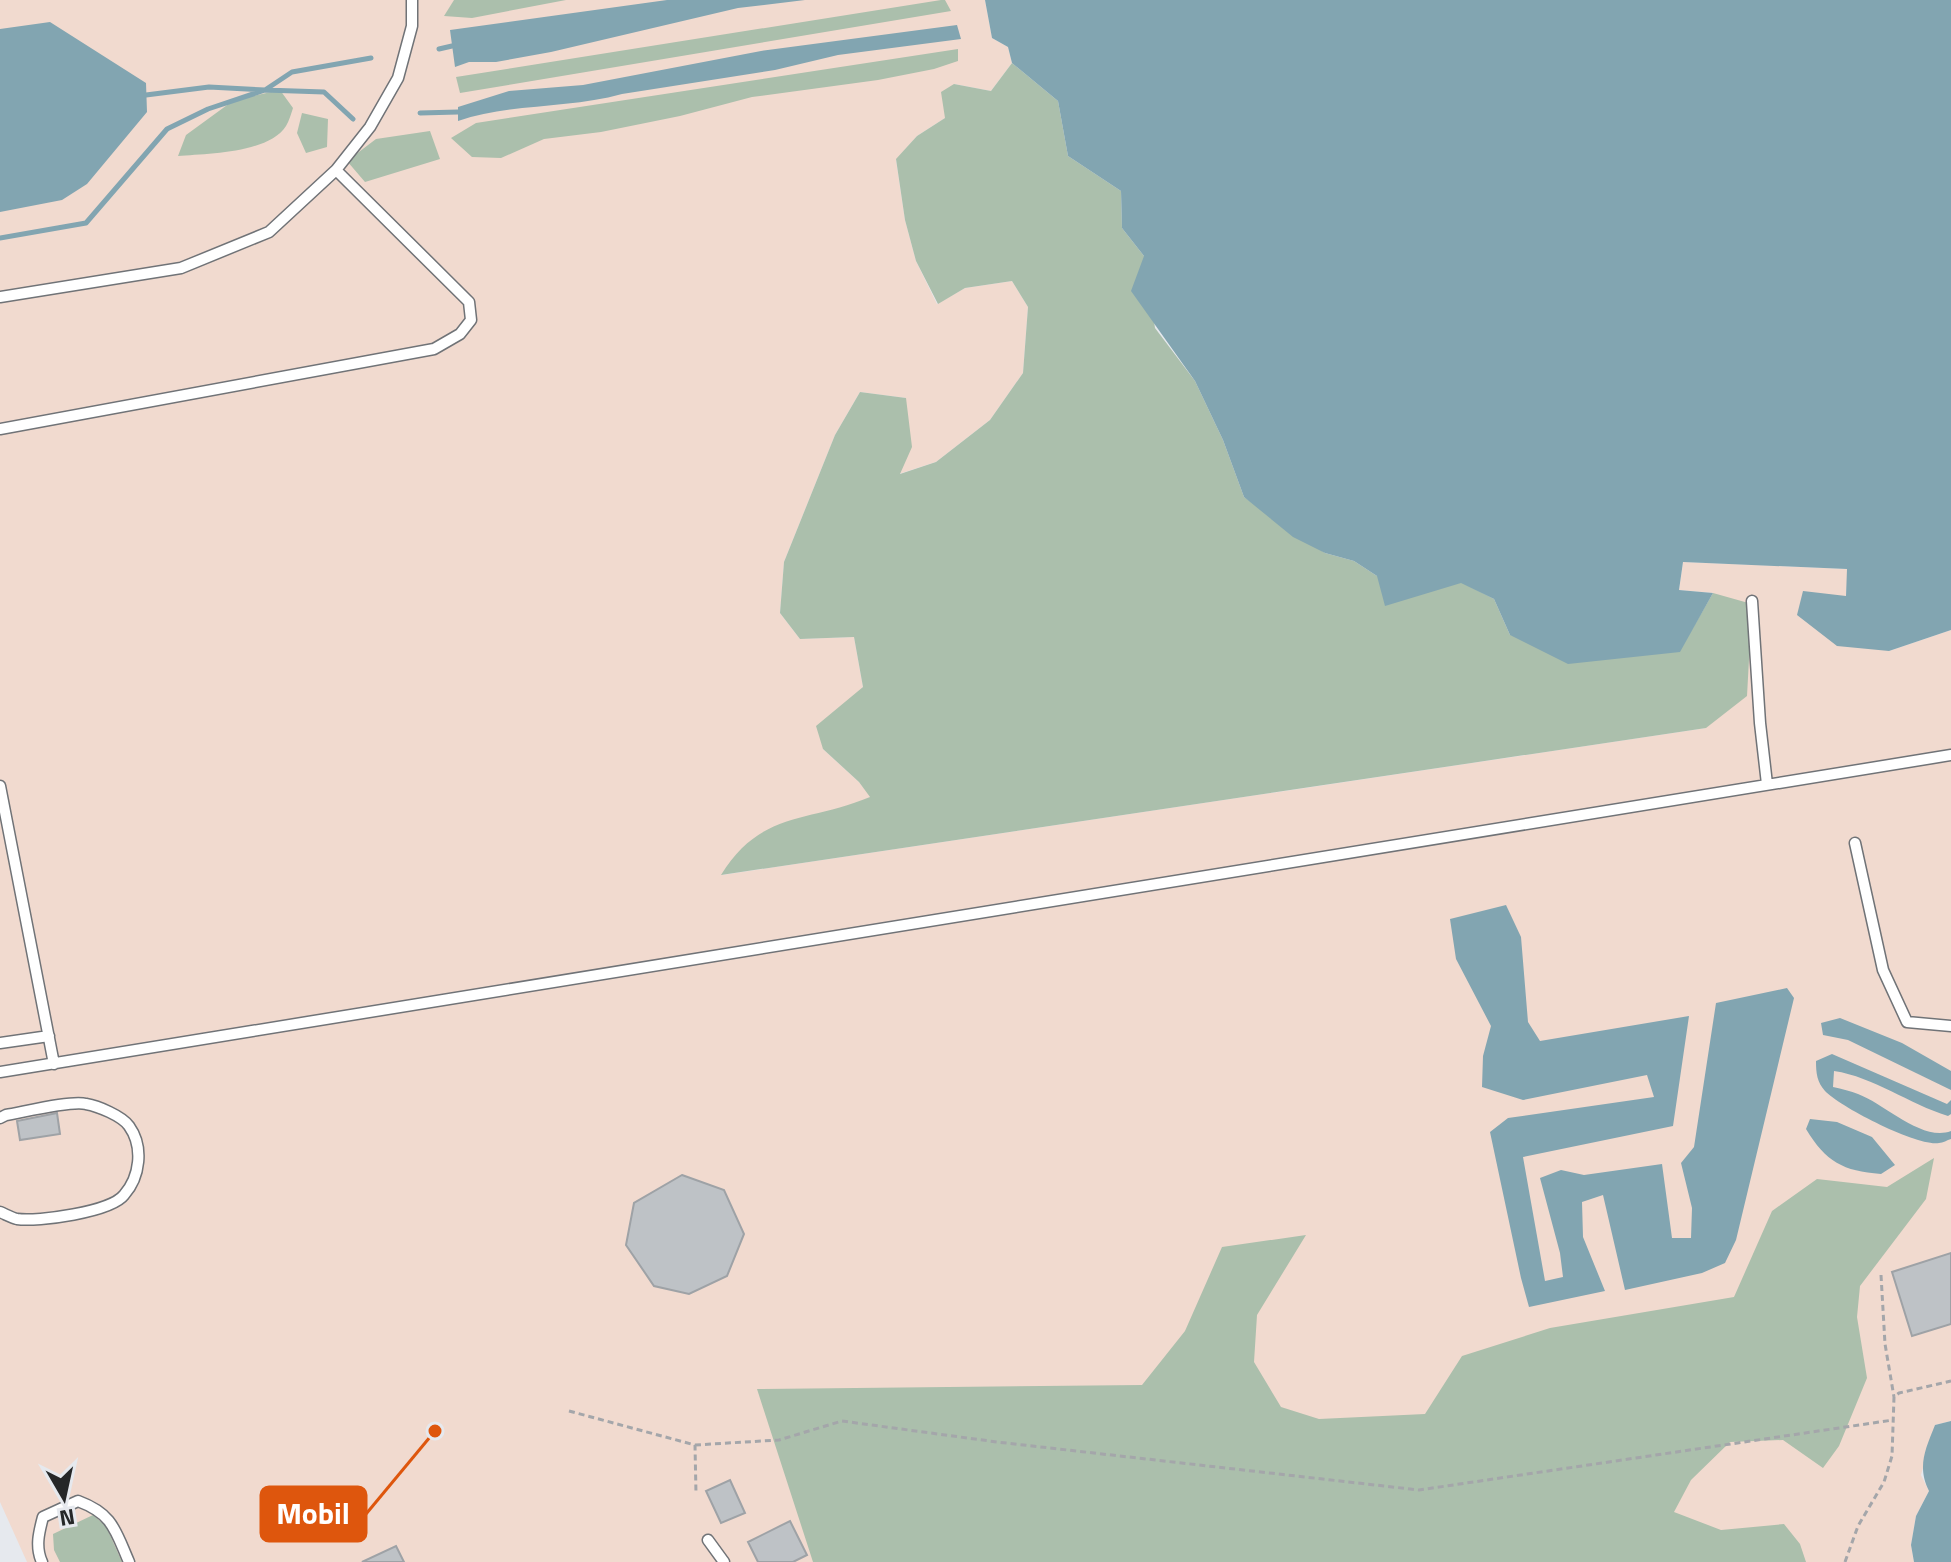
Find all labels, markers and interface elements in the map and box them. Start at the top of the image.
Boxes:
north arrow [24,1458,104,1538]
callout: Mobil [261,1487,366,1541]
text: Mobil [276,1490,350,1536]
text: N [57,1500,77,1536]

